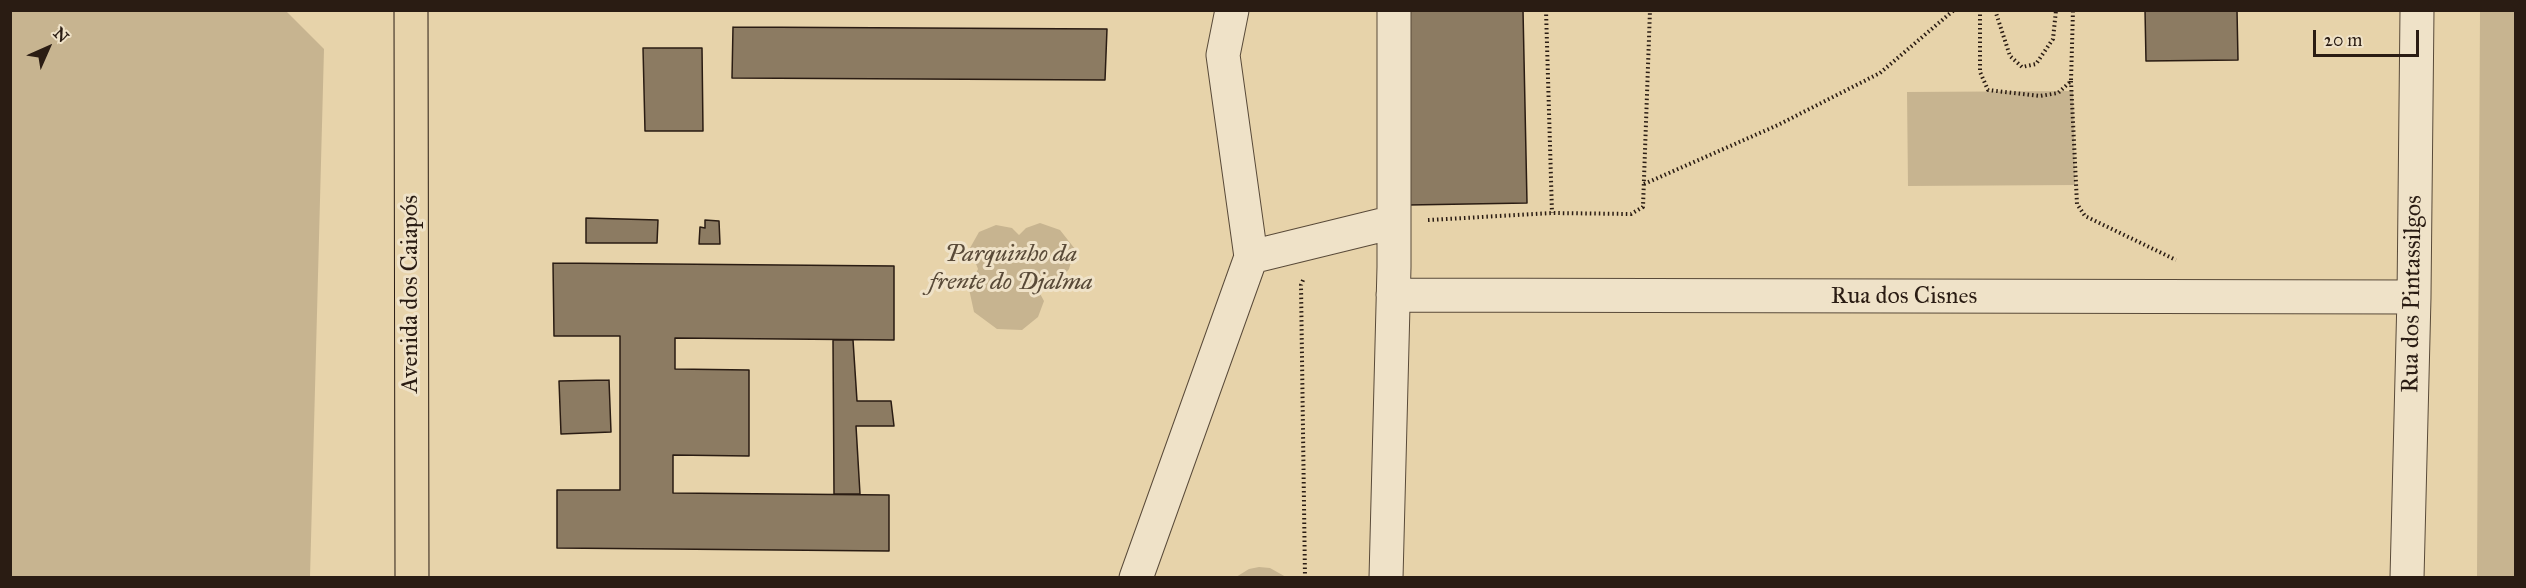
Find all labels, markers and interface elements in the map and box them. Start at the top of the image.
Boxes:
north arrow [18,18,78,78]
scale bar [2316,18,2422,56]
text: N [50,23,73,46]
text: 20 m [2324,29,2362,51]
street label: Avenida dos Caiapós [397,195,425,393]
street label: Rua dos Pintassilgos [2397,195,2429,393]
park label: Parquinho da frente do Djalma [929,241,1093,297]
street label: Rua dos Cisnes [1831,283,1977,311]

